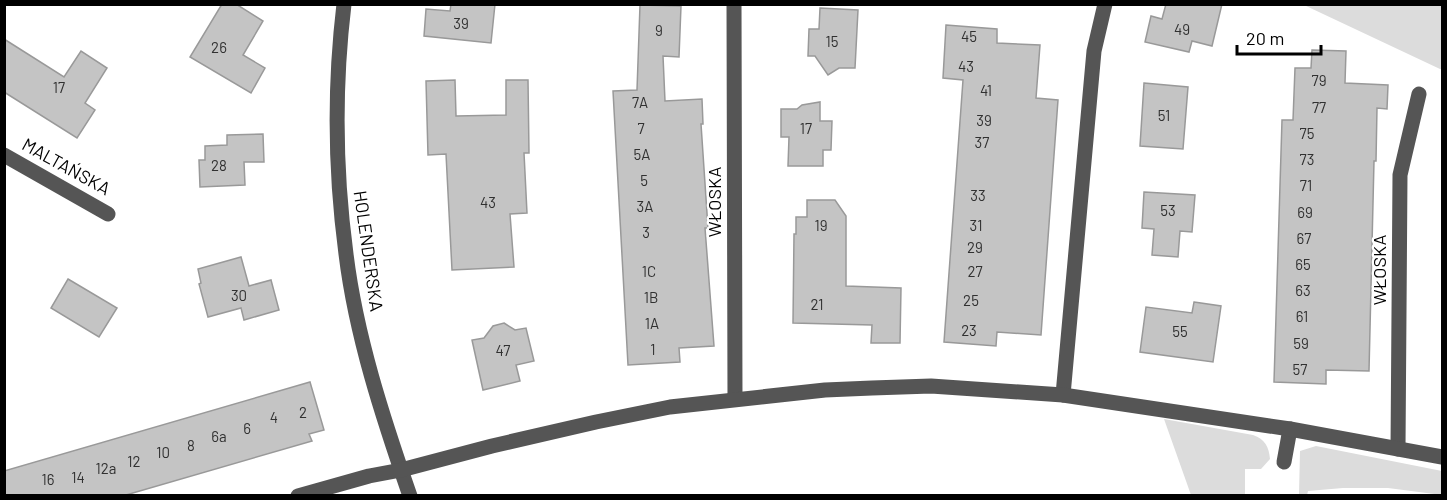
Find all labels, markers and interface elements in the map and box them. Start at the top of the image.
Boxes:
house number: 39 [453,14,469,32]
scale bar [1237,18,1321,56]
house number: 49 [1174,20,1190,38]
house number: 9 [655,21,663,39]
house number: 45 [961,27,977,45]
text: 20 m [1246,27,1284,49]
house number: 15 [826,32,838,50]
house number: 26 [211,38,227,56]
house number: 43 [958,57,974,75]
house number: 79 [1312,71,1326,89]
house number: 17 [53,78,65,96]
house number: 41 [980,81,992,99]
house number: 7A [632,93,648,111]
house number: 77 [1312,98,1326,116]
house number: 51 [1158,106,1170,124]
house number: 39 [976,111,992,129]
house number: 7 [637,119,645,137]
house number: 17 [800,119,812,137]
house number: 75 [1300,124,1314,142]
street label: MALTAŃSKA [18,133,115,199]
house number: 37 [975,133,989,151]
house number: 5A [634,145,650,163]
house number: 73 [1300,150,1314,168]
house number: 28 [211,156,227,174]
street label: WŁOSKA [703,167,725,237]
house number: 5 [640,171,648,189]
house number: 71 [1300,176,1312,194]
house number: 33 [970,186,986,204]
street label: HOLENDERSKA [350,189,388,313]
house number: 43 [480,193,496,211]
house number: 3A [637,197,653,215]
house number: 53 [1160,201,1176,219]
house number: 69 [1297,203,1313,221]
house number: 19 [814,216,828,234]
house number: 31 [970,216,982,234]
house number: 3 [642,223,650,241]
house number: 67 [1297,229,1311,247]
street label: WŁOSKA [1368,235,1390,305]
house number: 29 [967,238,983,256]
house number: 65 [1295,255,1311,273]
house number: 1C [642,262,656,280]
house number: 27 [967,262,983,280]
house number: 63 [1295,281,1311,299]
house number: 30 [231,286,247,304]
house number: 1B [644,288,658,306]
house number: 25 [963,291,979,309]
house number: 21 [810,295,824,313]
house number: 61 [1296,307,1308,325]
house number: 1A [645,314,659,332]
house number: 23 [961,321,977,339]
house number: 55 [1172,322,1188,340]
house number: 59 [1293,334,1309,352]
house number: 1 [650,340,656,358]
house number: 47 [496,341,510,359]
house number: 57 [1293,360,1307,378]
house number: 2 [299,403,307,421]
house number: 4 [270,408,278,426]
house number: 6 [243,419,251,437]
house number: 6a [211,427,227,445]
house number: 8 [187,436,195,454]
house number: 10 [156,443,170,461]
house number: 12 [127,452,141,470]
house number: 12a [96,459,116,477]
house number: 14 [71,468,85,486]
house number: 16 [42,470,54,488]

